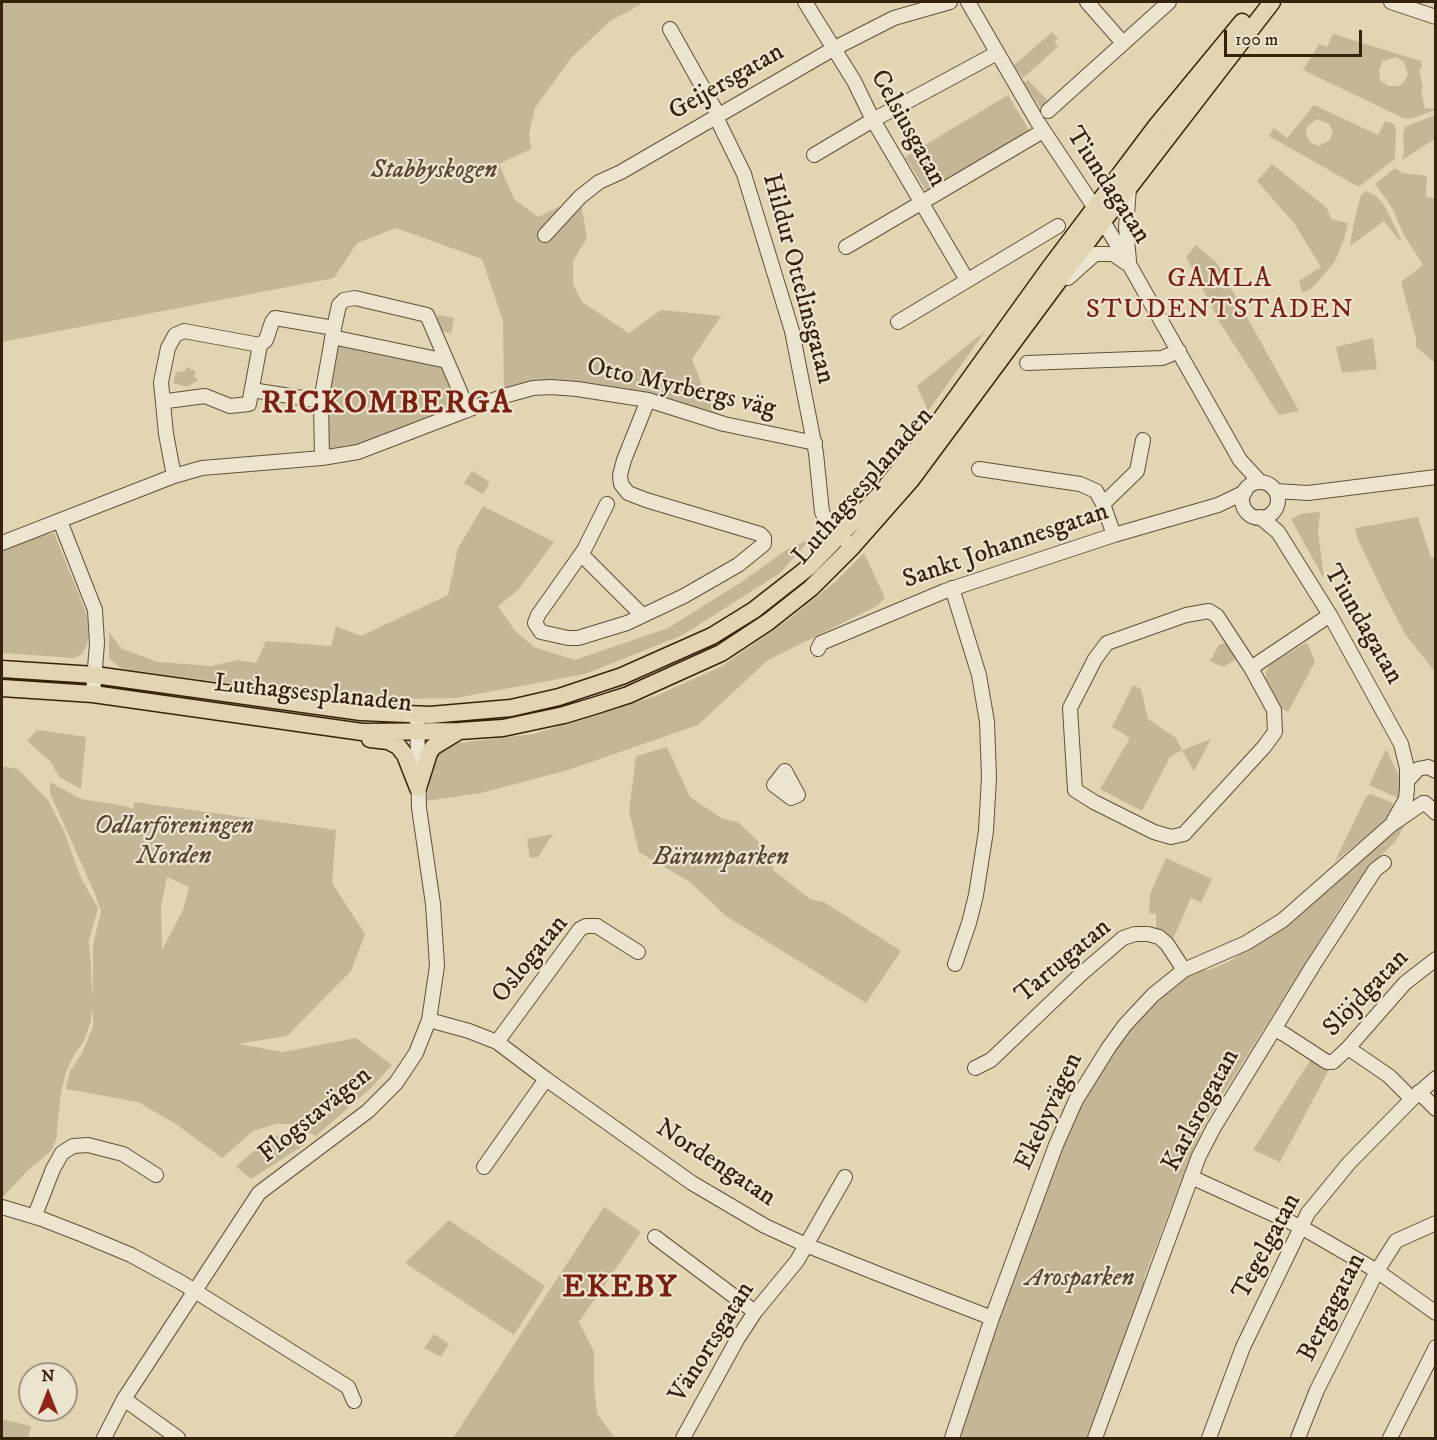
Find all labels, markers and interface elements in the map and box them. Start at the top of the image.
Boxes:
scale bar [1227,18,1365,56]
text: 100 m [1235,29,1278,51]
street label: Geijersgatan [664,38,790,128]
street label: Celsiusgatan [862,65,952,193]
street label: Tiundagatan [1058,122,1156,250]
park label: Stabbyskogen [371,156,497,188]
street label: Hildur Ottelinsgatan [754,170,840,388]
district label: GAMLA STUDENTSTADEN [1086,264,1354,327]
street label: Otto Myrbergs väg [583,352,779,426]
district label: RICKOMBERGA [261,386,513,424]
street label: Luthagsesplanaden [787,402,941,572]
street label: Sankt Johannesgatan [899,497,1113,597]
street label: Tiundagatan [1315,560,1409,690]
street label: Luthagsesplanaden [213,669,413,721]
park label: Odlarföreningen Norden [94,812,254,874]
park label: Bärumparken [653,843,789,875]
street label: Oslogatan [486,910,576,1010]
street label: Tartugatan [1010,913,1118,1011]
street label: Slöjdgatan [1318,944,1416,1044]
street label: Karlsrogatan [1157,1044,1247,1178]
street label: Ekebyvägen [1009,1048,1091,1176]
street label: Flogstavägen [253,1061,379,1171]
street label: Nordengatan [649,1114,781,1214]
street label: Tegelgatan [1227,1189,1309,1305]
street label: Bergagatan [1292,1249,1374,1367]
park label: Arosparken [1026,1264,1134,1296]
district label: EKEBY [562,1270,678,1308]
street label: Vänortsgatan [664,1277,762,1409]
north arrow [18,1362,78,1422]
text: N [41,1366,55,1386]

